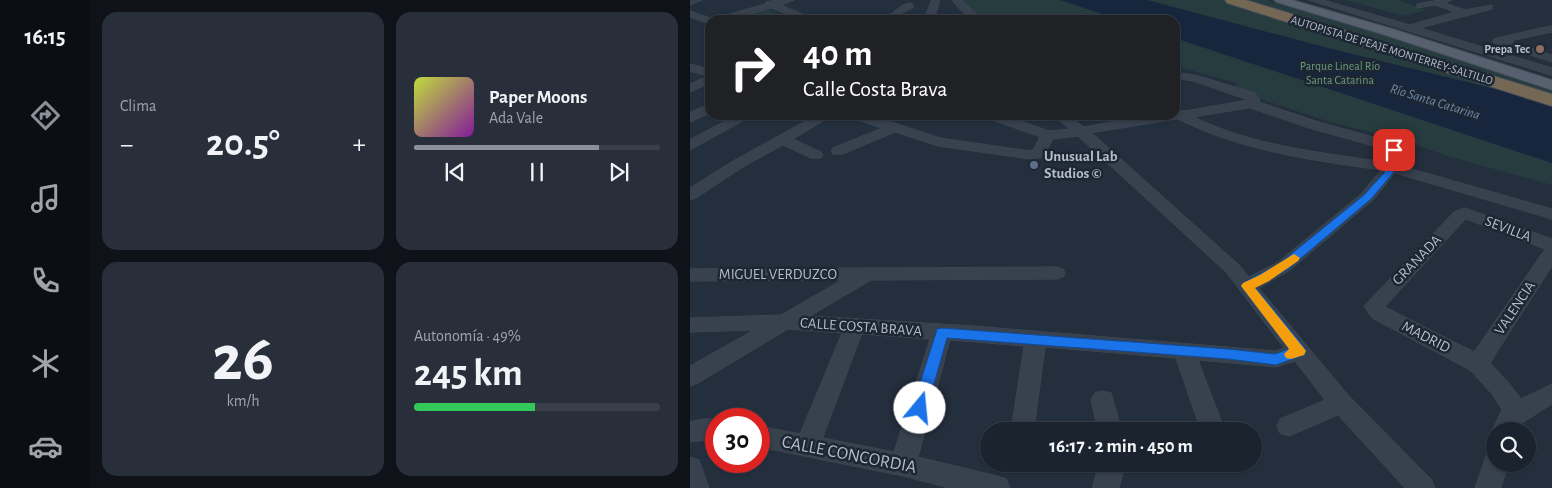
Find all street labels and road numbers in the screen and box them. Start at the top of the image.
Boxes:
street label: AUTOPISTA DE PEAJE MONTERREY-SALTILLO [1289,13,1495,87]
street label: SEVILLA [1483,213,1533,245]
street label: GRANADA [1390,232,1445,288]
street label: MIGUEL VERDUZCO [719,267,837,282]
street label: VALENCIA [1492,278,1538,337]
street label: CALLE COSTA BRAVA [800,315,923,339]
street label: MADRID [1399,318,1453,356]
street label: CALLE CONCORDIA [780,433,918,477]

